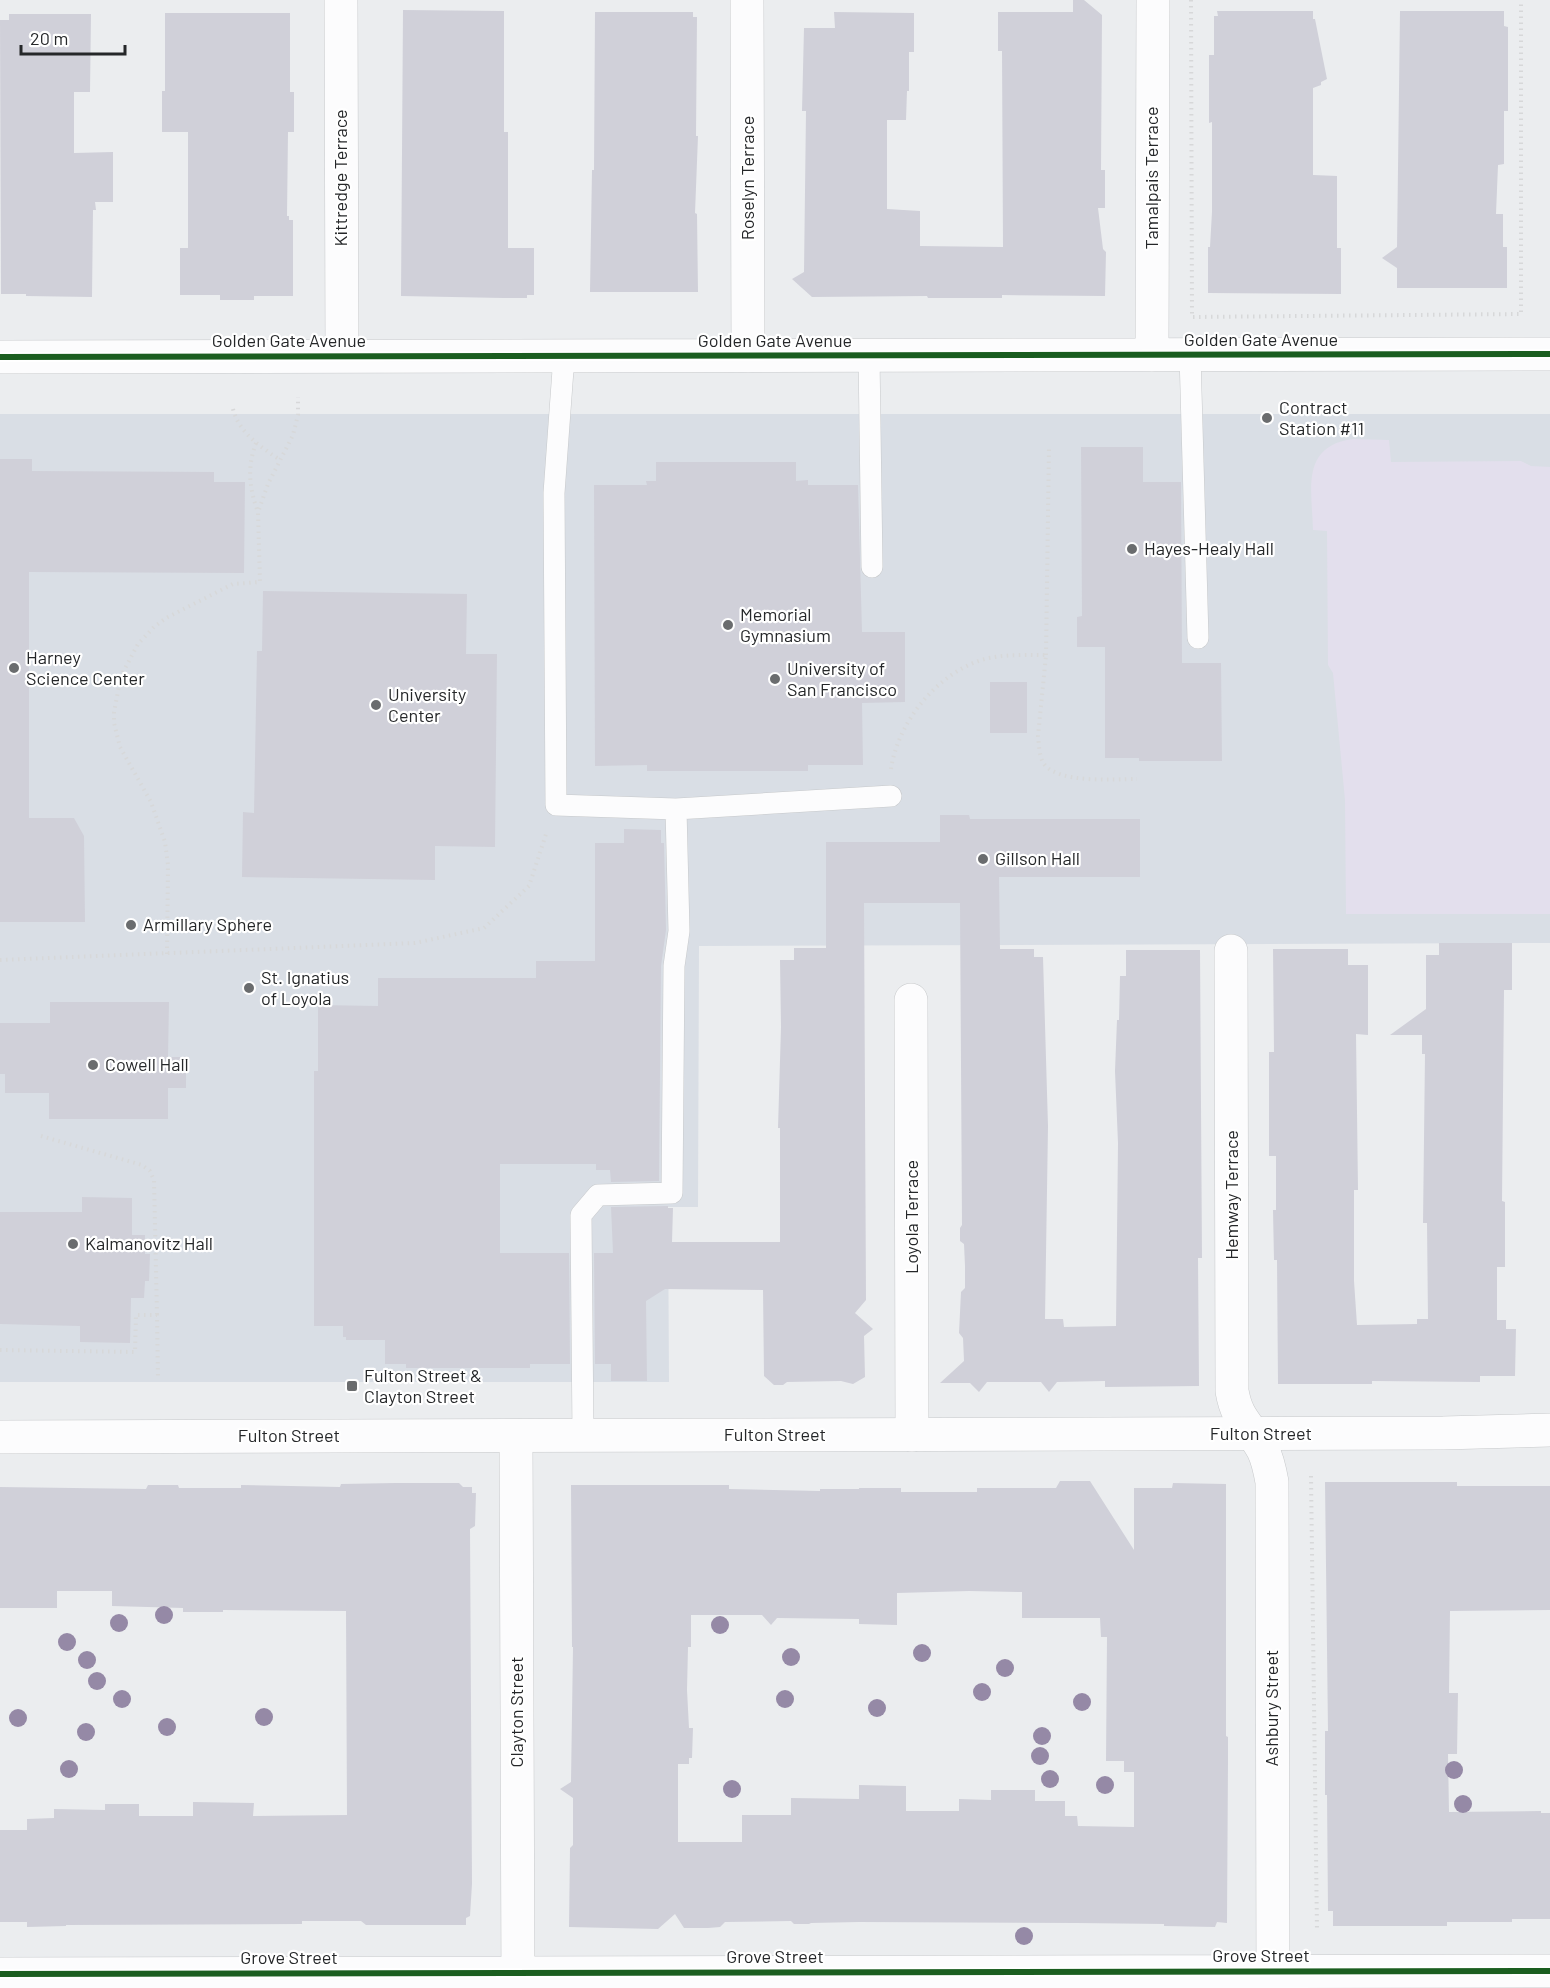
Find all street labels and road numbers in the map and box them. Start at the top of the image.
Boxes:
street label: Tamalpais Terrace [1140,106,1162,250]
street label: Kittredge Terrace [329,109,351,247]
street label: Roselyn Terrace [736,116,758,240]
street label: Golden Gate Avenue [1184,328,1338,350]
street label: Golden Gate Avenue [212,329,366,351]
street label: Golden Gate Avenue [698,329,852,351]
street label: Hemway Terrace [1220,1130,1242,1260]
street label: Loyola Terrace [900,1160,922,1274]
street label: Fulton Street [1210,1422,1312,1444]
street label: Fulton Street [724,1423,826,1445]
street label: Fulton Street [238,1424,340,1446]
street label: Ashbury Street [1260,1650,1282,1766]
street label: Clayton Street [505,1657,527,1768]
street label: Grove Street [1212,1944,1310,1966]
street label: Grove Street [726,1945,824,1967]
street label: Grove Street [240,1946,338,1968]

